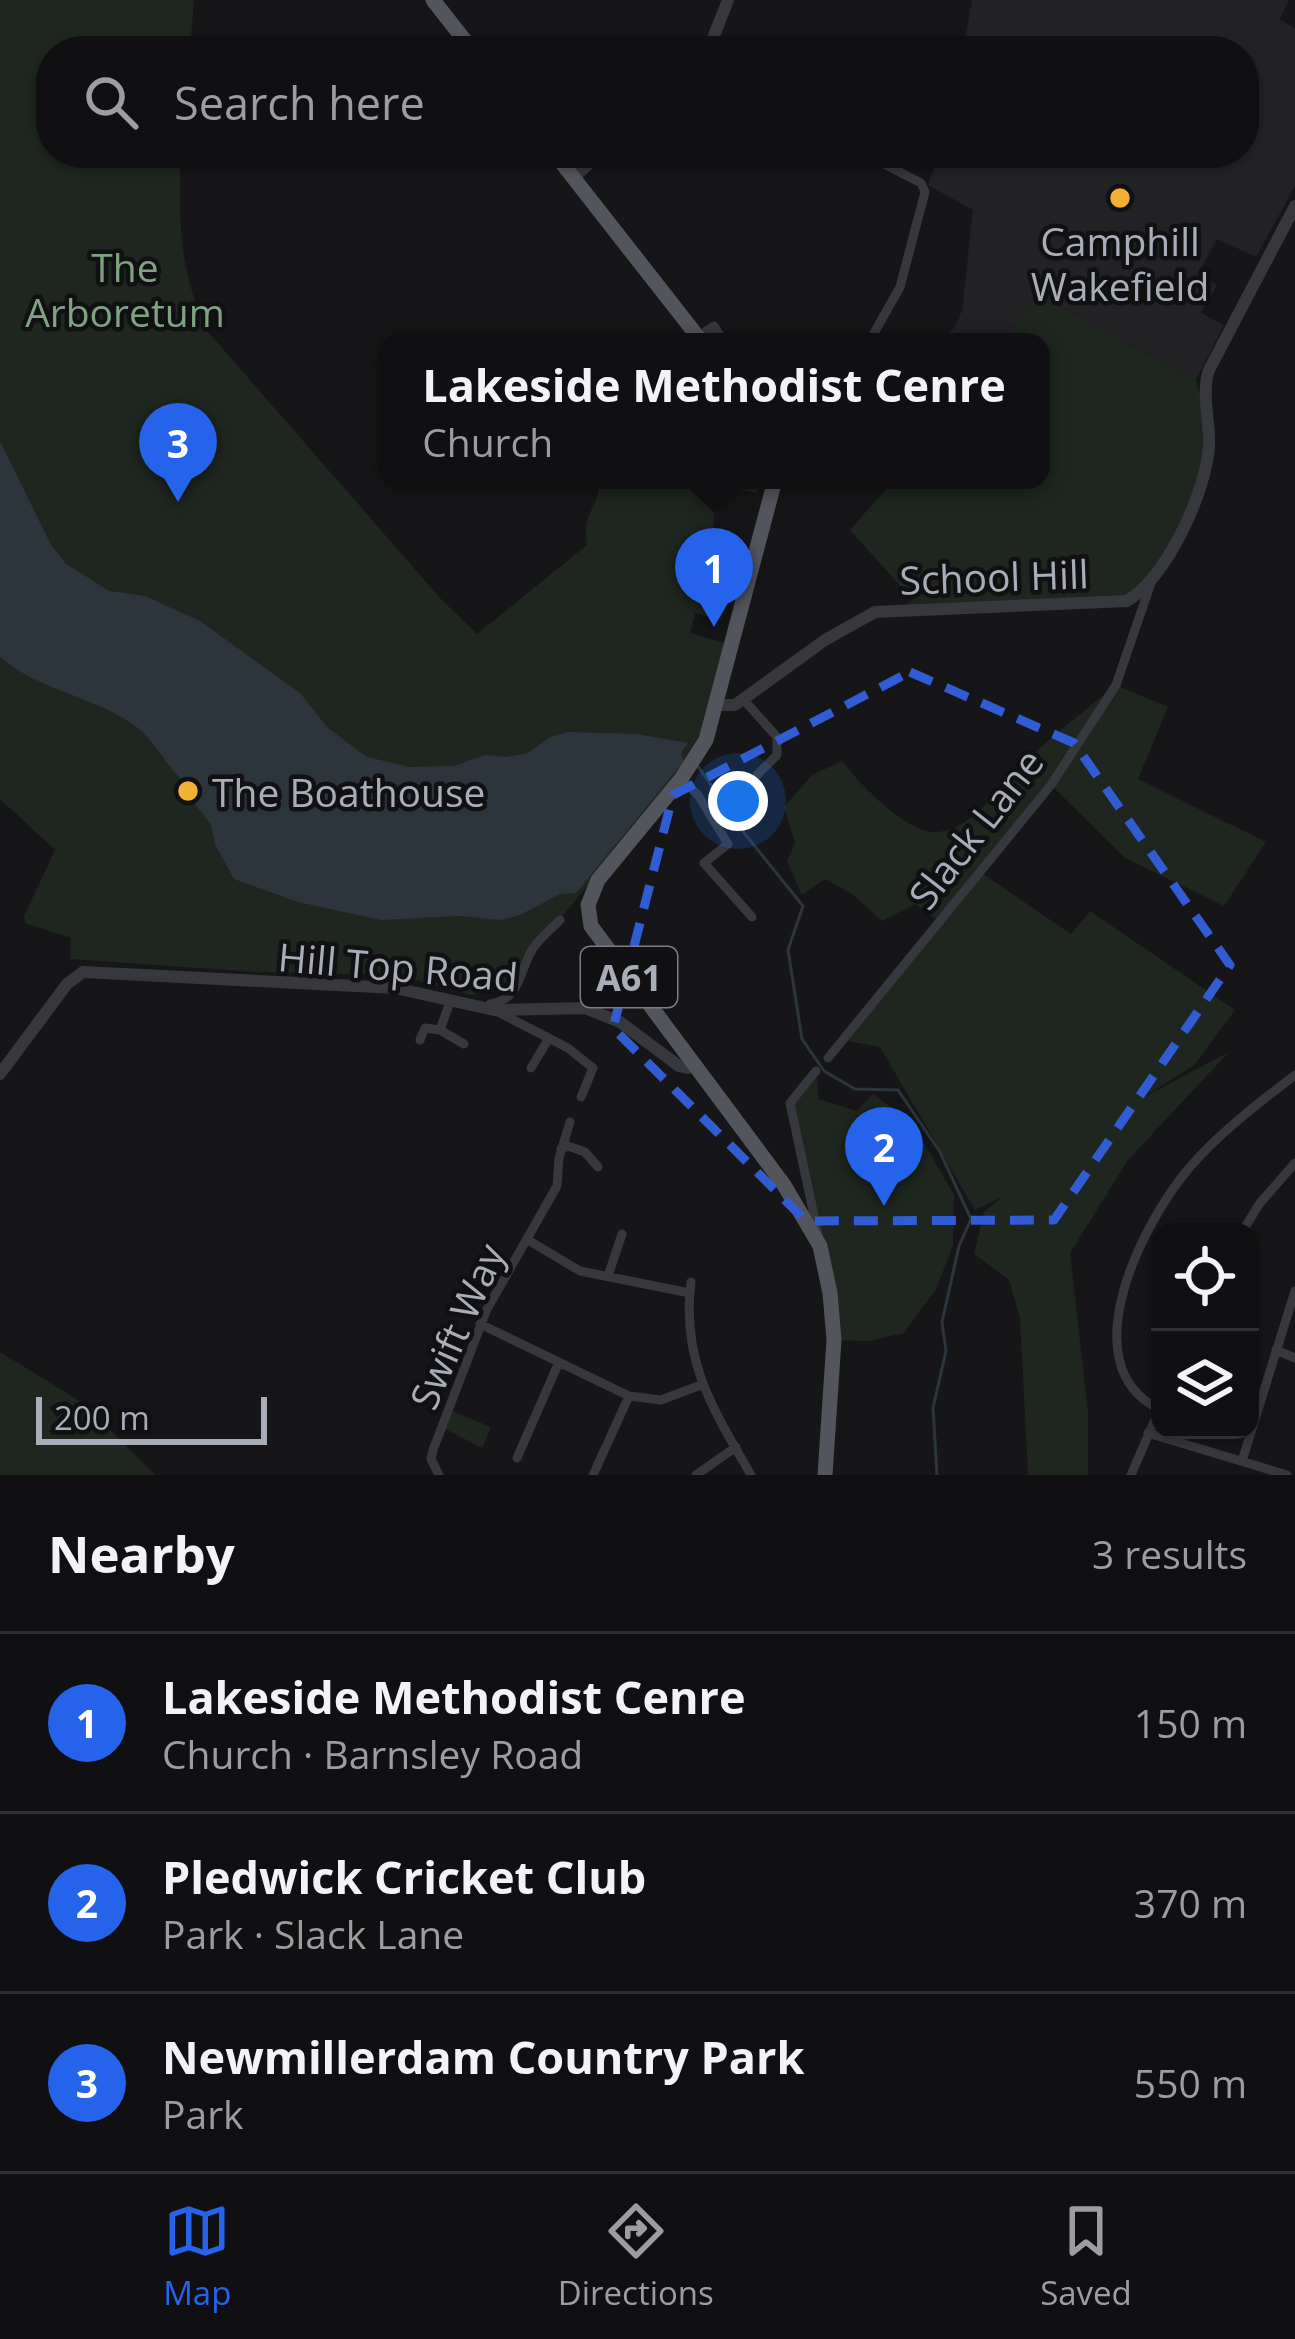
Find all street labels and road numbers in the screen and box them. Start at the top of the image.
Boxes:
street label: School Hill [899,546,1089,606]
street label: Slack Lane [896,737,1054,919]
street label: Hill Top Road [276,929,520,1003]
road number: A61 [581,947,677,1007]
street label: Swift Way [396,1234,516,1417]

